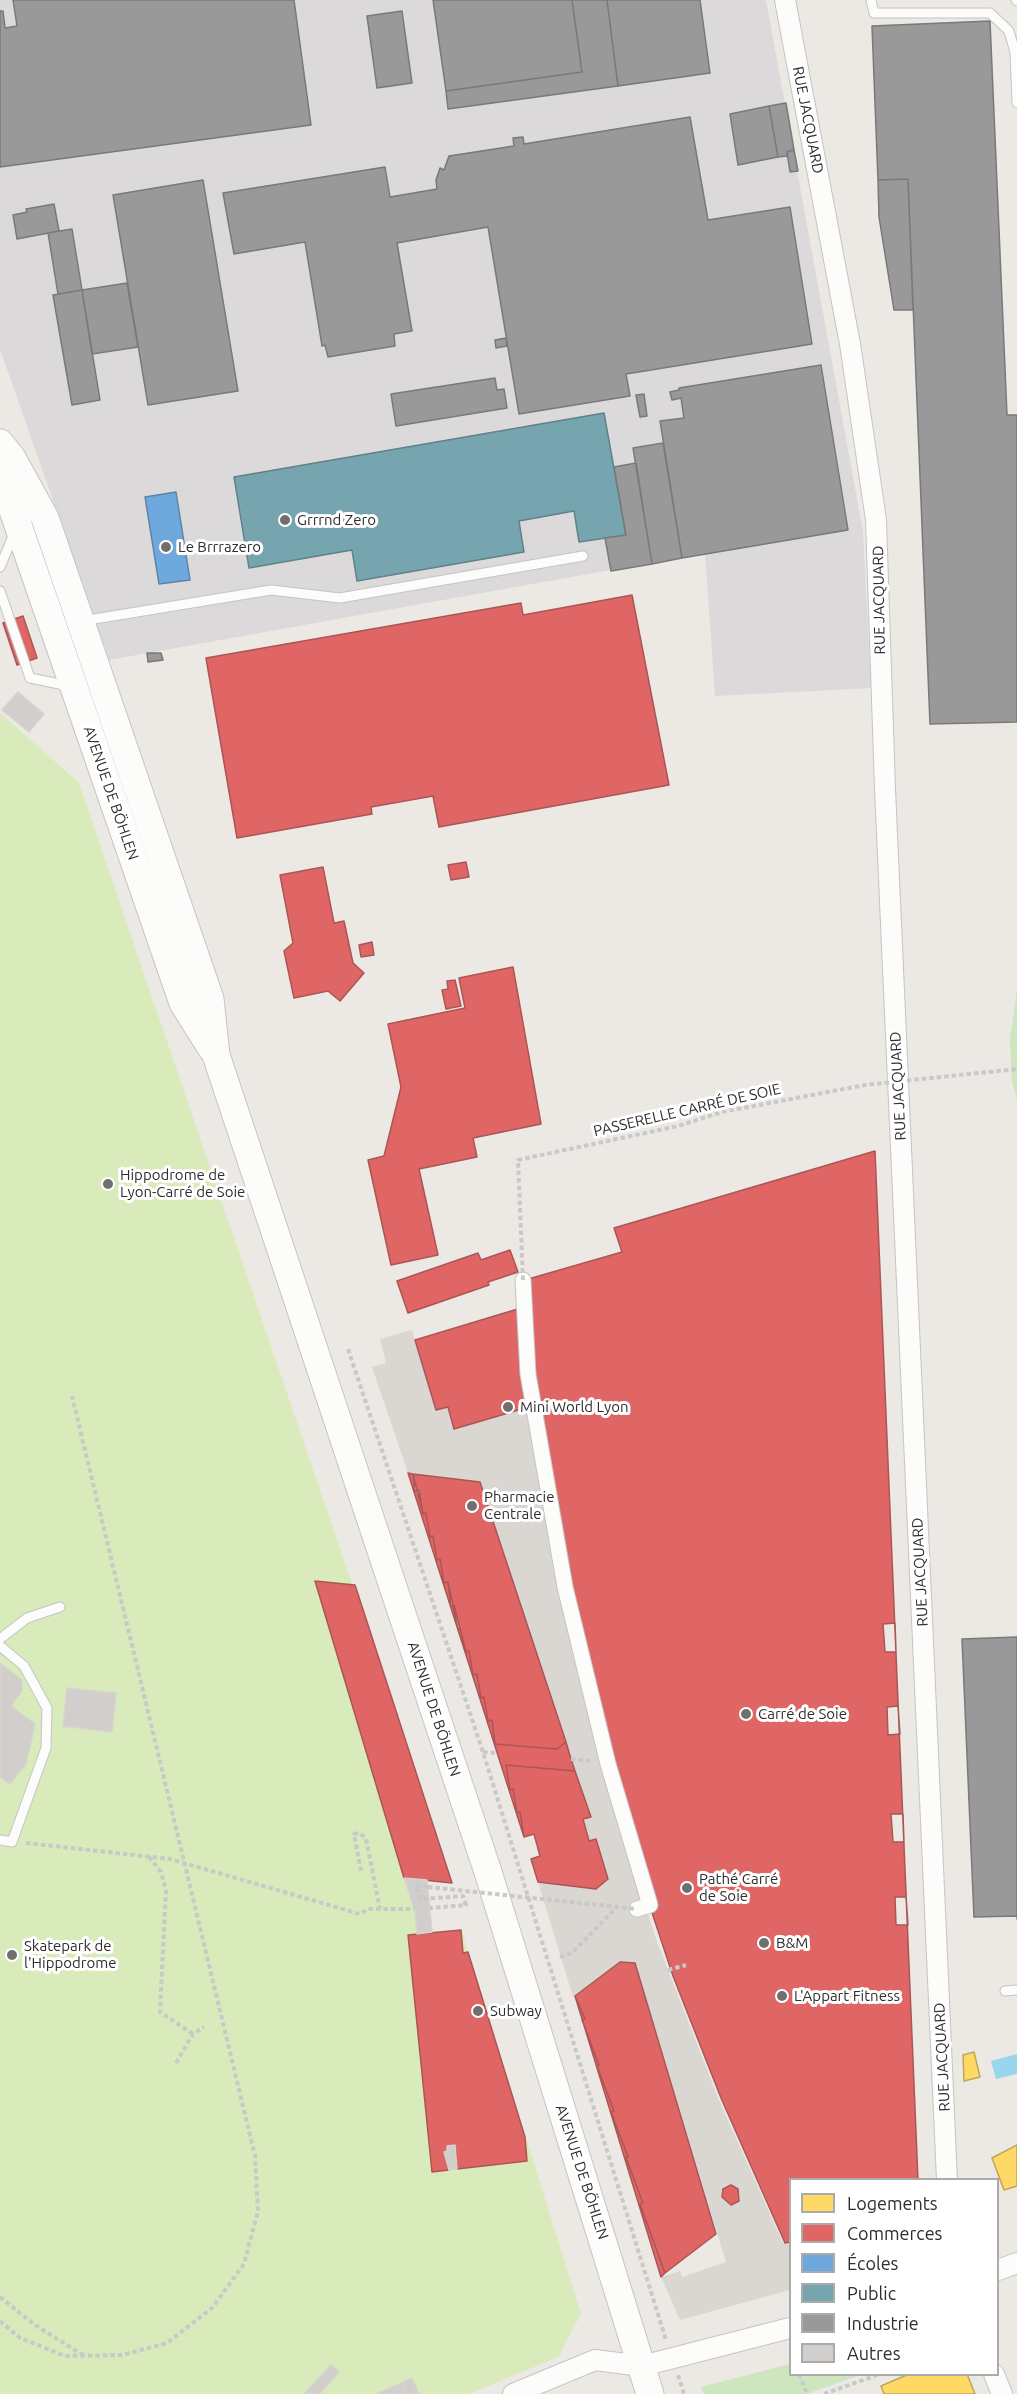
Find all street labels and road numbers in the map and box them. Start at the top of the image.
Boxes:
street label: RUE JACQUARD [789,65,827,175]
street label: RUE JACQUARD [869,545,889,655]
street label: AVENUE DE BÖHLEN [80,724,142,862]
street label: RUE JACQUARD [886,1031,910,1141]
street label: PASSERELLE CARRÉ DE SOIE [592,1080,782,1140]
street label: RUE JACQUARD [908,1517,932,1627]
street label: AVENUE DE BÖHLEN [404,1639,464,1779]
street label: RUE JACQUARD [930,2002,954,2112]
street label: AVENUE DE BÖHLEN [552,2102,612,2242]

